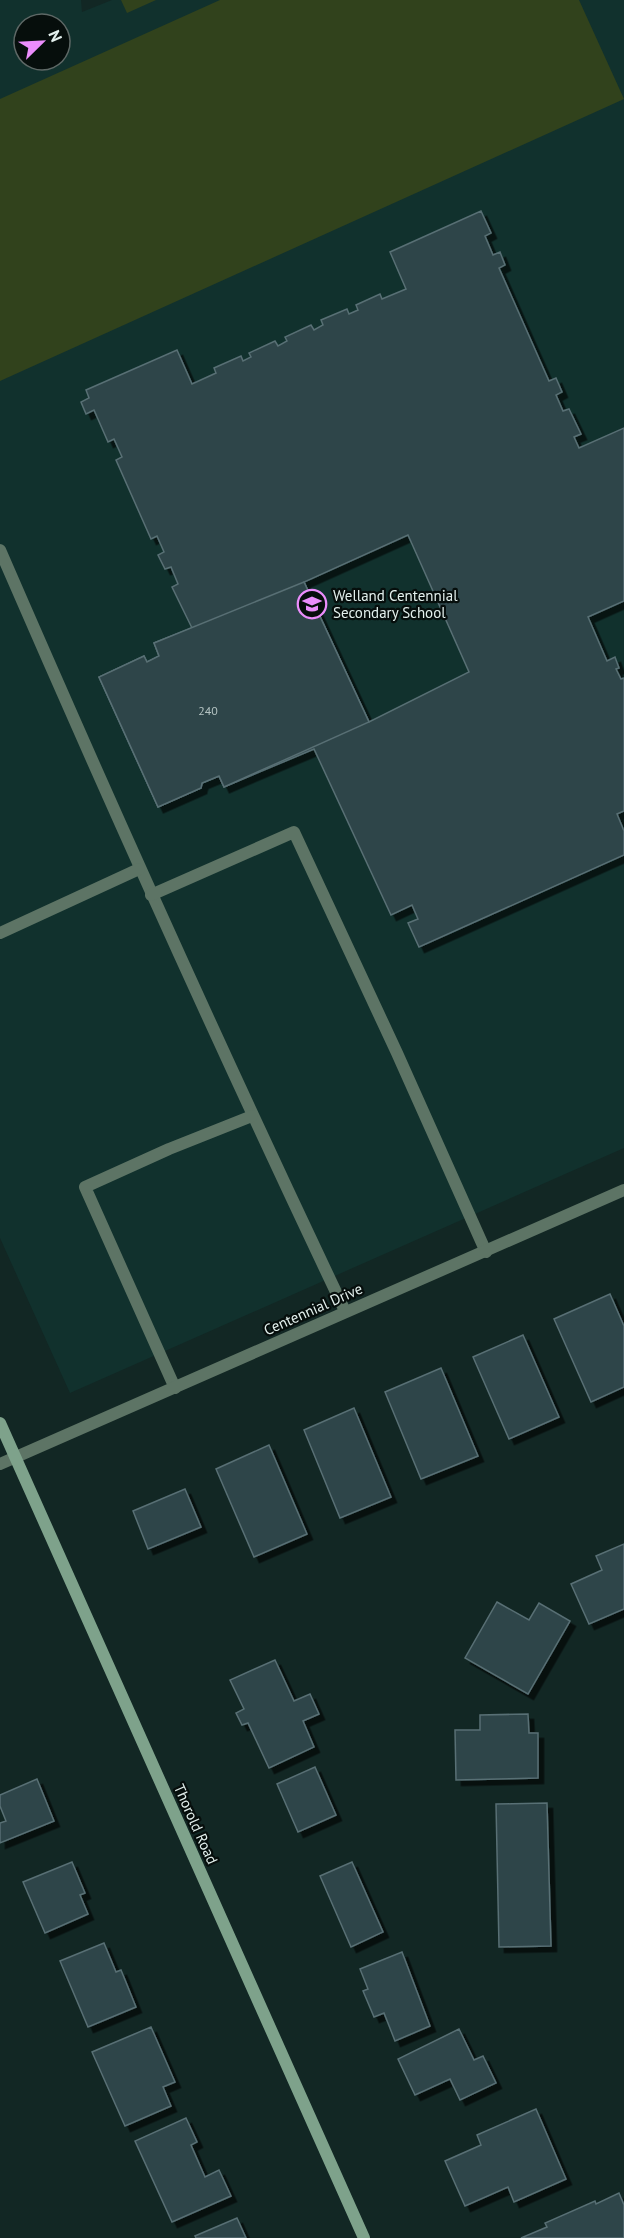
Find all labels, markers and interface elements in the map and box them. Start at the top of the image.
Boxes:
north arrow [12,12,72,72]
text: N [44,27,67,45]
place label: Welland Centennial Secondary School [333,586,458,622]
school or university icon: Welland Centennial Secondary School [296,588,328,620]
house number: 240 [198,703,218,718]
street label: Centennial Drive [261,1279,365,1339]
street label: Thorold Road [170,1781,222,1867]

